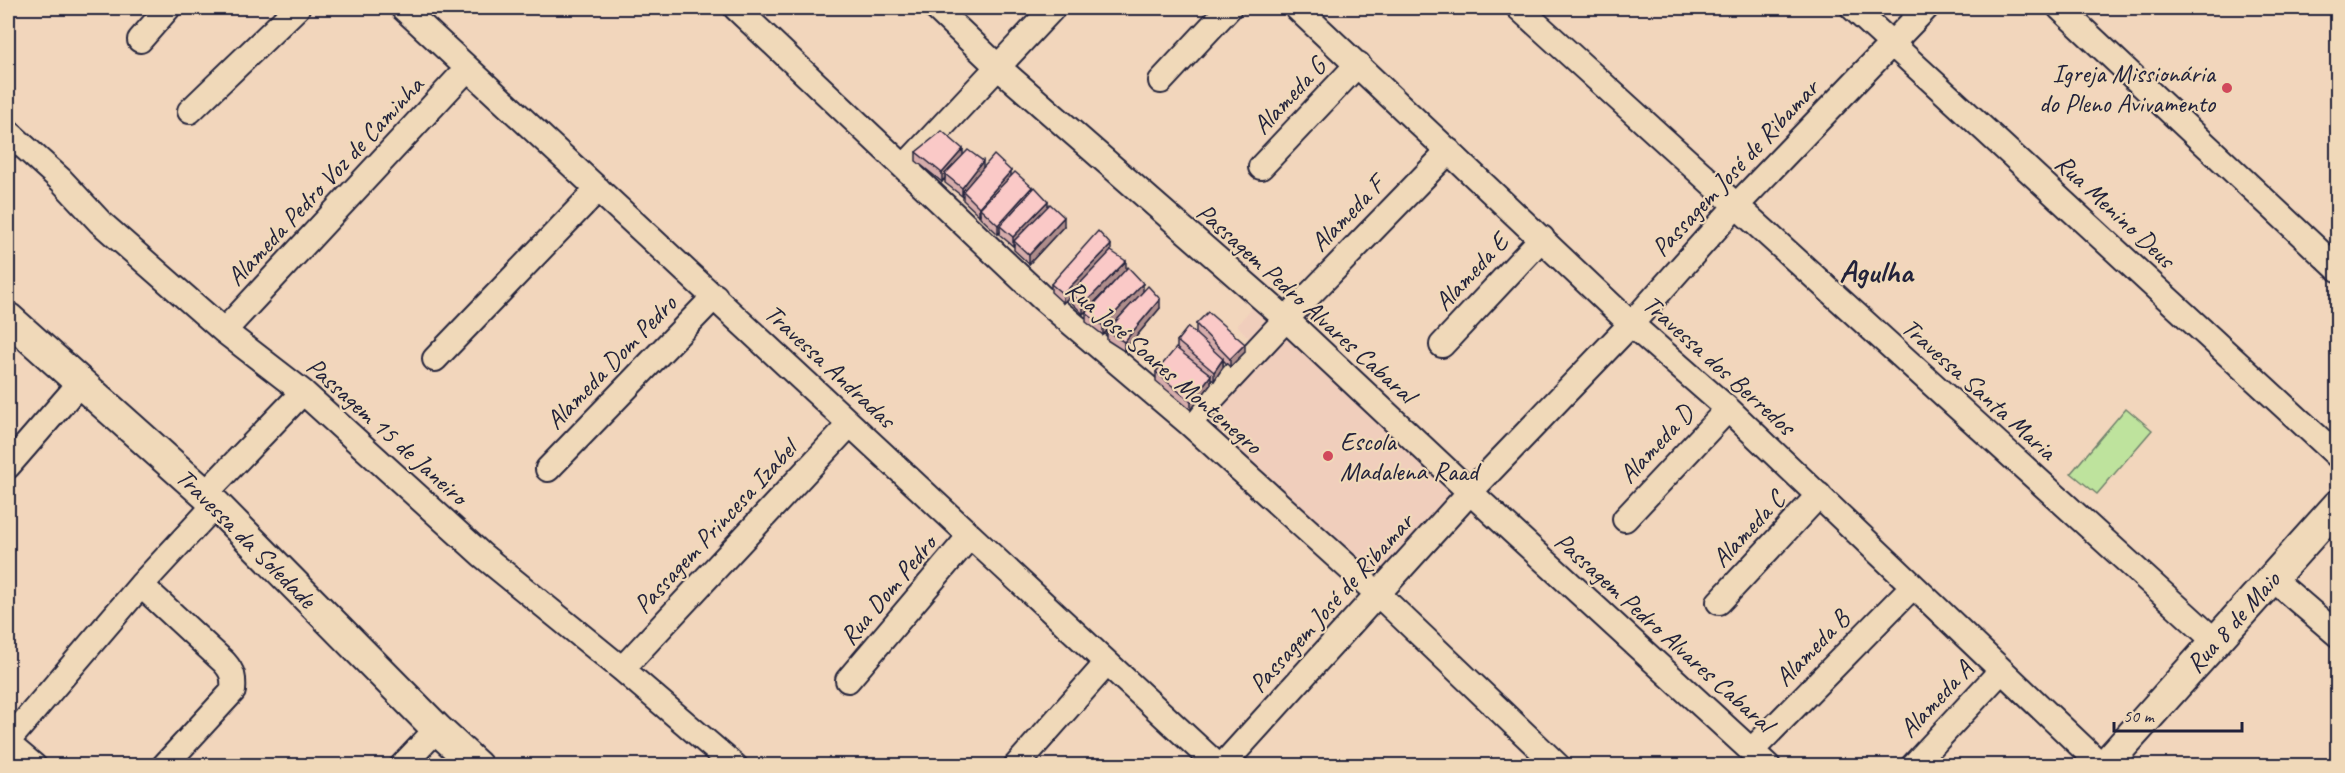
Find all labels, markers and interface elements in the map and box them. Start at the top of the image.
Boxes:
street label: Alameda G [1245,48,1335,141]
place label: Igreja Missionária do Pleno Avivamento [2039,57,2217,120]
street label: Alameda Pedro Voz de Caminha [219,68,432,293]
street label: Passagem José de Ribamar [1644,70,1827,264]
marker: Igreja Missionária do Pleno Avivamento [2220,81,2234,95]
street label: Rua Menino Deus [2048,147,2184,276]
street label: Alameda F [1303,166,1394,259]
street label: Passagem Pedro Alvares Cabaral [1190,196,1426,413]
street label: Alameda E [1427,224,1517,318]
district label: Agulha [1839,251,1916,292]
street label: Rua José Soares Montenegro [1059,273,1270,463]
street label: Alameda Dom Pedro [538,286,685,436]
street label: Travessa dos Berredos [1636,288,1804,444]
street label: Travessa Andradas [758,297,904,437]
street label: Travessa Santa Maria [1895,311,2064,468]
street label: Passagem 15 de Janeiro [300,350,477,514]
street label: Alameda D [1611,396,1702,490]
place label: Escola Madalena Raad [1340,425,1482,488]
street label: Passagem Princesa Izabel [626,430,807,620]
marker: Escola Madalena Raad [1321,449,1335,463]
street label: Travessa da Soledade [169,461,324,616]
street label: Alameda C [1704,482,1794,574]
street label: Passagem José de Ribamar [1242,504,1422,700]
street label: Passagem Pedro Alvares Cabaral [1548,525,1784,742]
street label: Rua Dom Pedro [832,526,945,652]
street label: Rua 8 de Maio [2179,563,2289,680]
street label: Alameda B [1768,602,1857,693]
street label: Alameda A [1892,652,1981,744]
scale bar [2114,695,2242,733]
text: 50 m [2123,705,2156,727]

